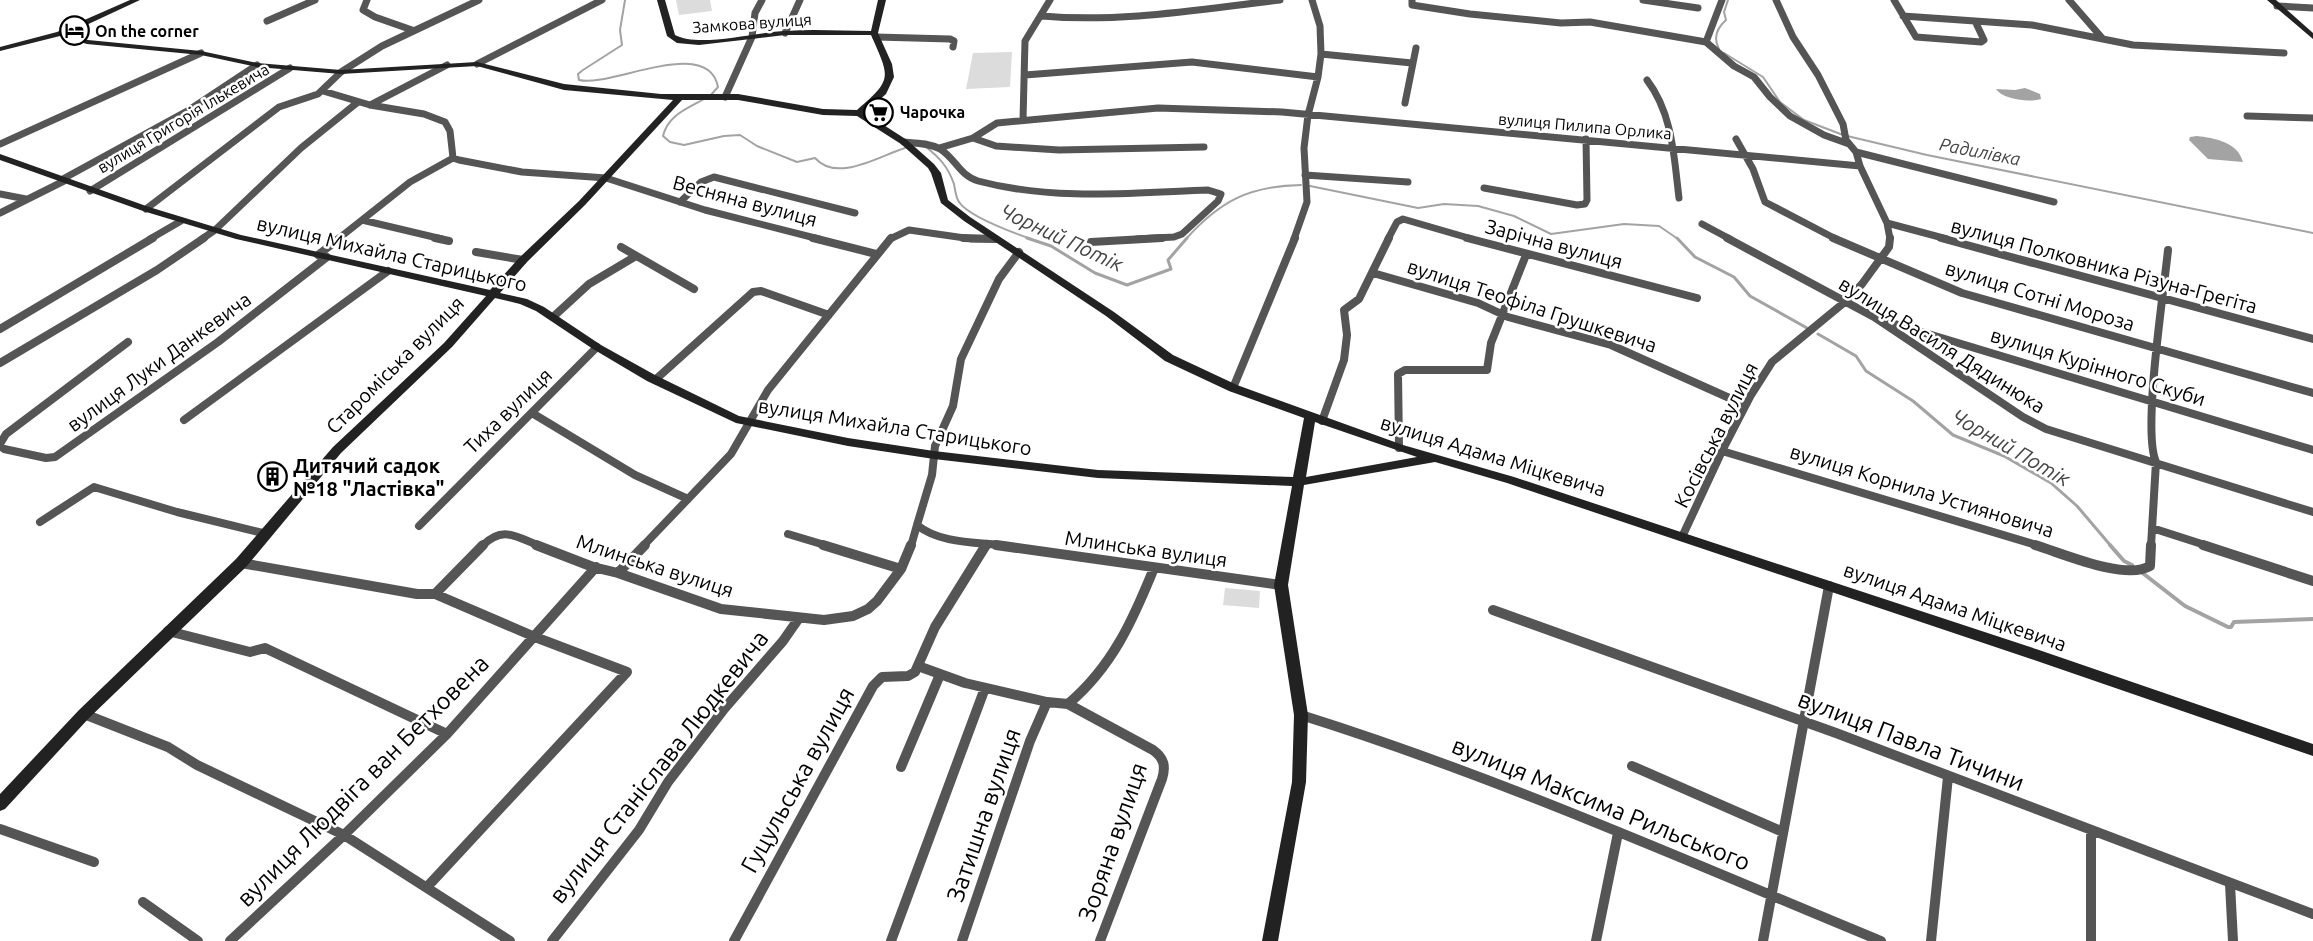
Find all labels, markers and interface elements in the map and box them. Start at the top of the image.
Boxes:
street label: Замкова вулиця [692,10,812,36]
hotel icon: On the corner [58,15,90,47]
place label: On the corner [95,22,199,40]
street label: вулиця Григорія Ількевича [94,60,272,176]
supermarket icon: Чарочка [863,96,895,128]
place label: Чарочка [900,103,965,121]
street label: вулиця Пилипа Орлика [1497,109,1673,143]
water label: Радилівка [1938,133,2023,169]
street label: Весняна вулиця [671,170,820,231]
water label: Чорний Потік [997,198,1128,276]
street label: вулиця Михайла Старицького [255,211,530,296]
street label: вулиця Полковника Різуна-Грегіта [1948,213,2260,318]
street label: Зарічна вулиця [1483,214,1625,273]
street label: вулиця Теофіла Грушкевича [1404,254,1660,357]
street label: вулиця Сотні Мороза [1943,256,2138,335]
street label: вулиця Василя Дядинюка [1835,272,2050,418]
street label: вулиця Луки Данкевича [62,287,255,436]
street label: Староміська вулиця [321,291,468,438]
street label: вулиця Курінного Скуби [1988,323,2208,410]
street label: Косівська вулиця [1669,358,1762,511]
street label: Тиха вулиця [459,363,556,458]
street label: вулиця Михайла Старицького [757,393,1034,460]
water label: Чорний Потік [1948,404,2075,491]
street label: вулиця Адама Міцкевича [1378,410,1609,501]
street label: вулиця Корнила Устияновича [1787,439,2057,542]
place label: Дитячий садок №18 "Ластівка" [293,454,444,500]
building icon: Дитячий садок №18 "Ластівка" [256,461,288,493]
street label: Млинська вулиця [1063,526,1229,571]
street label: Млинська вулиця [574,529,737,602]
street label: вулиця Адама Міцкевича [1841,558,2070,656]
street label: вулиця Станіслава Людкевича [544,625,773,908]
street label: вулиця Людвіга ван Бетховена [231,649,494,912]
street label: Гуцульська вулиця [735,682,860,877]
street label: вулиця Павла Тичини [1794,685,2028,796]
street label: Затишна вулиця [941,725,1026,905]
street label: вулиця Максима Рильського [1448,731,1754,876]
street label: Зоряна вулиця [1073,759,1152,925]

